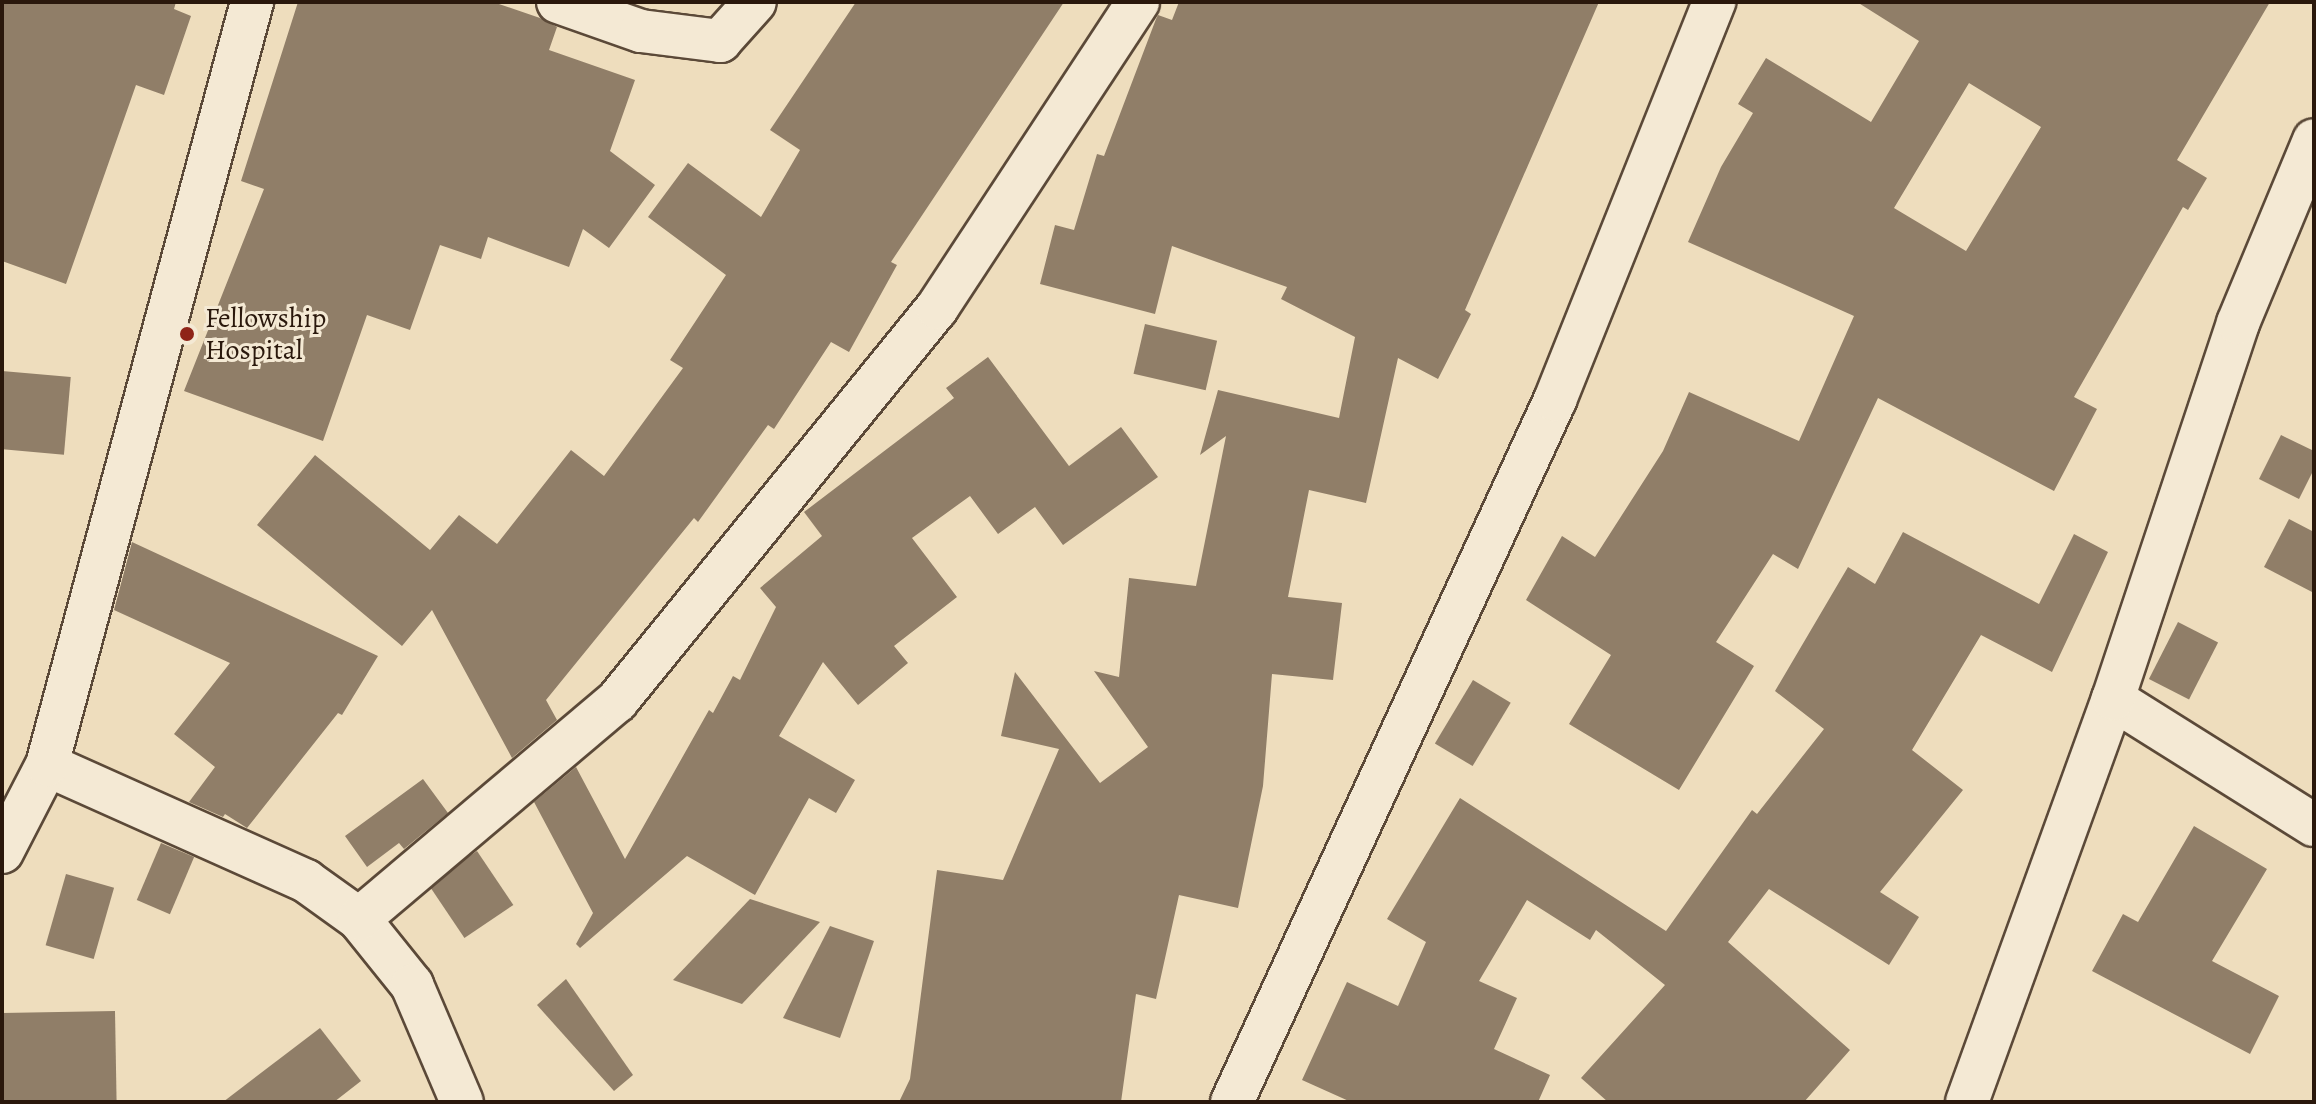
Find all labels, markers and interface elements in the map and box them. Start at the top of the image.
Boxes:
place label: Fellowship Hospital [205,301,326,367]
marker: Fellowship Hospital [176,323,198,345]

